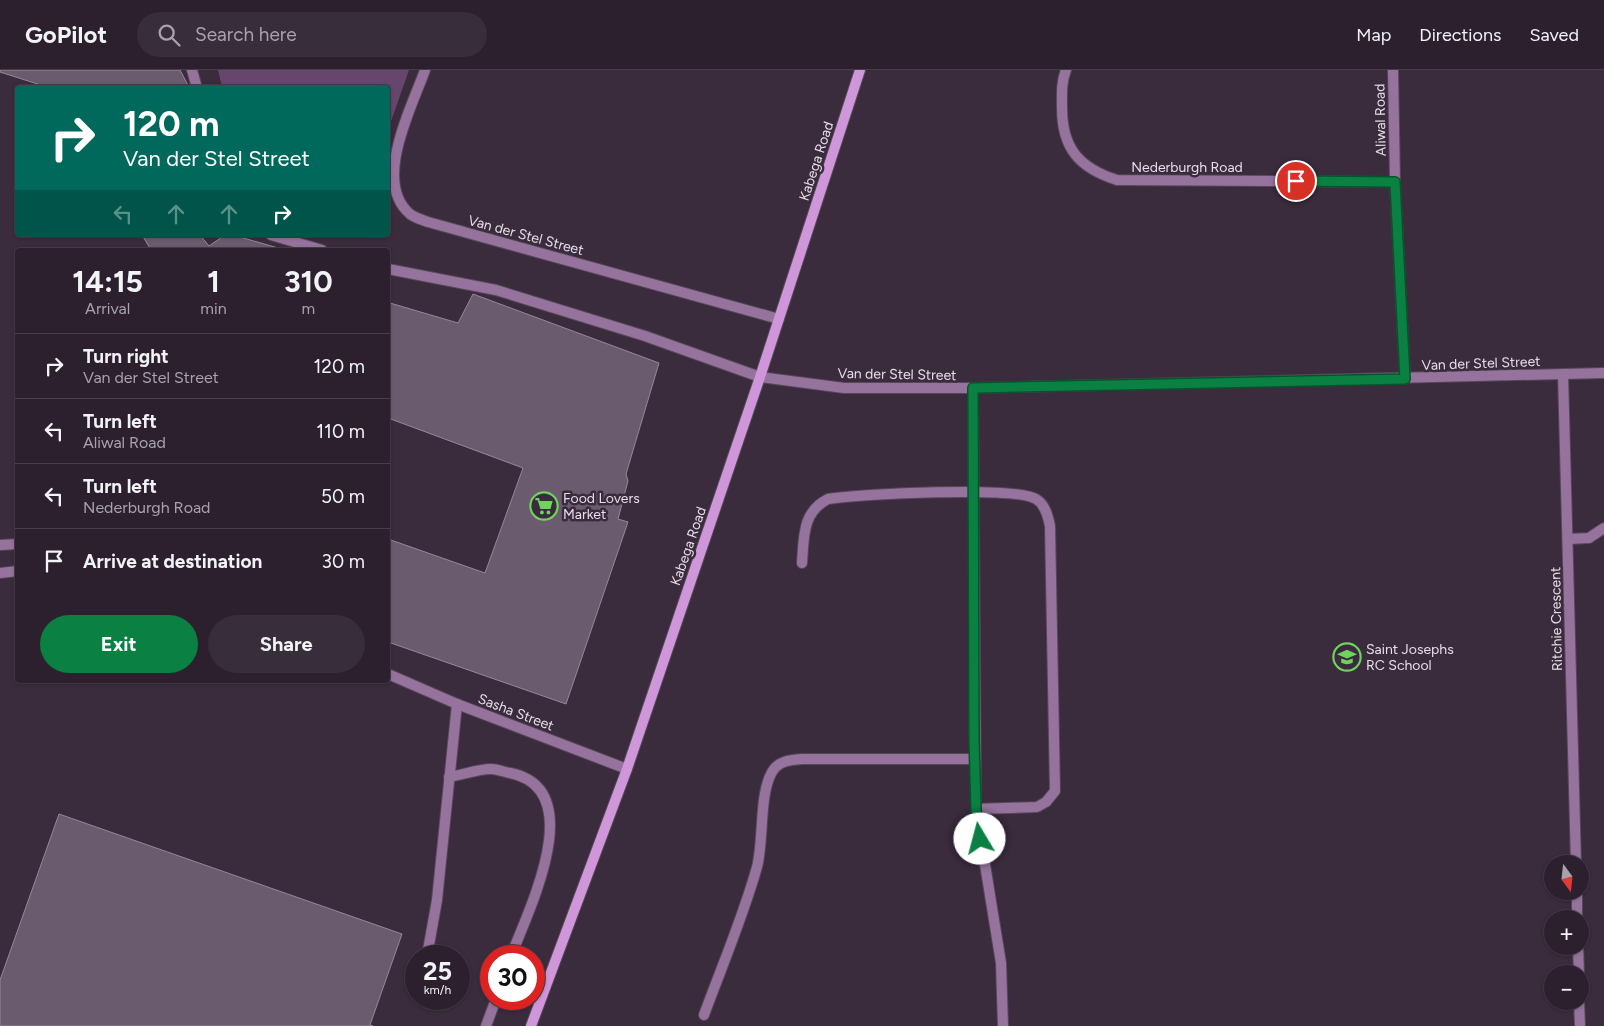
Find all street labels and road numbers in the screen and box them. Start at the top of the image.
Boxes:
street label: Aliwal Road [1371,84,1390,156]
street label: Kabega Road [796,119,837,203]
street label: Nederburgh Road [1131,159,1243,176]
street label: Van der Stel Street [466,212,585,259]
street label: Van der Stel Street [1421,353,1541,374]
street label: Van der Stel Street [837,365,957,384]
street label: Kabega Road [667,504,710,588]
street label: Ritchie Crescent [1547,567,1566,671]
street label: Sasha Street [475,690,556,735]

